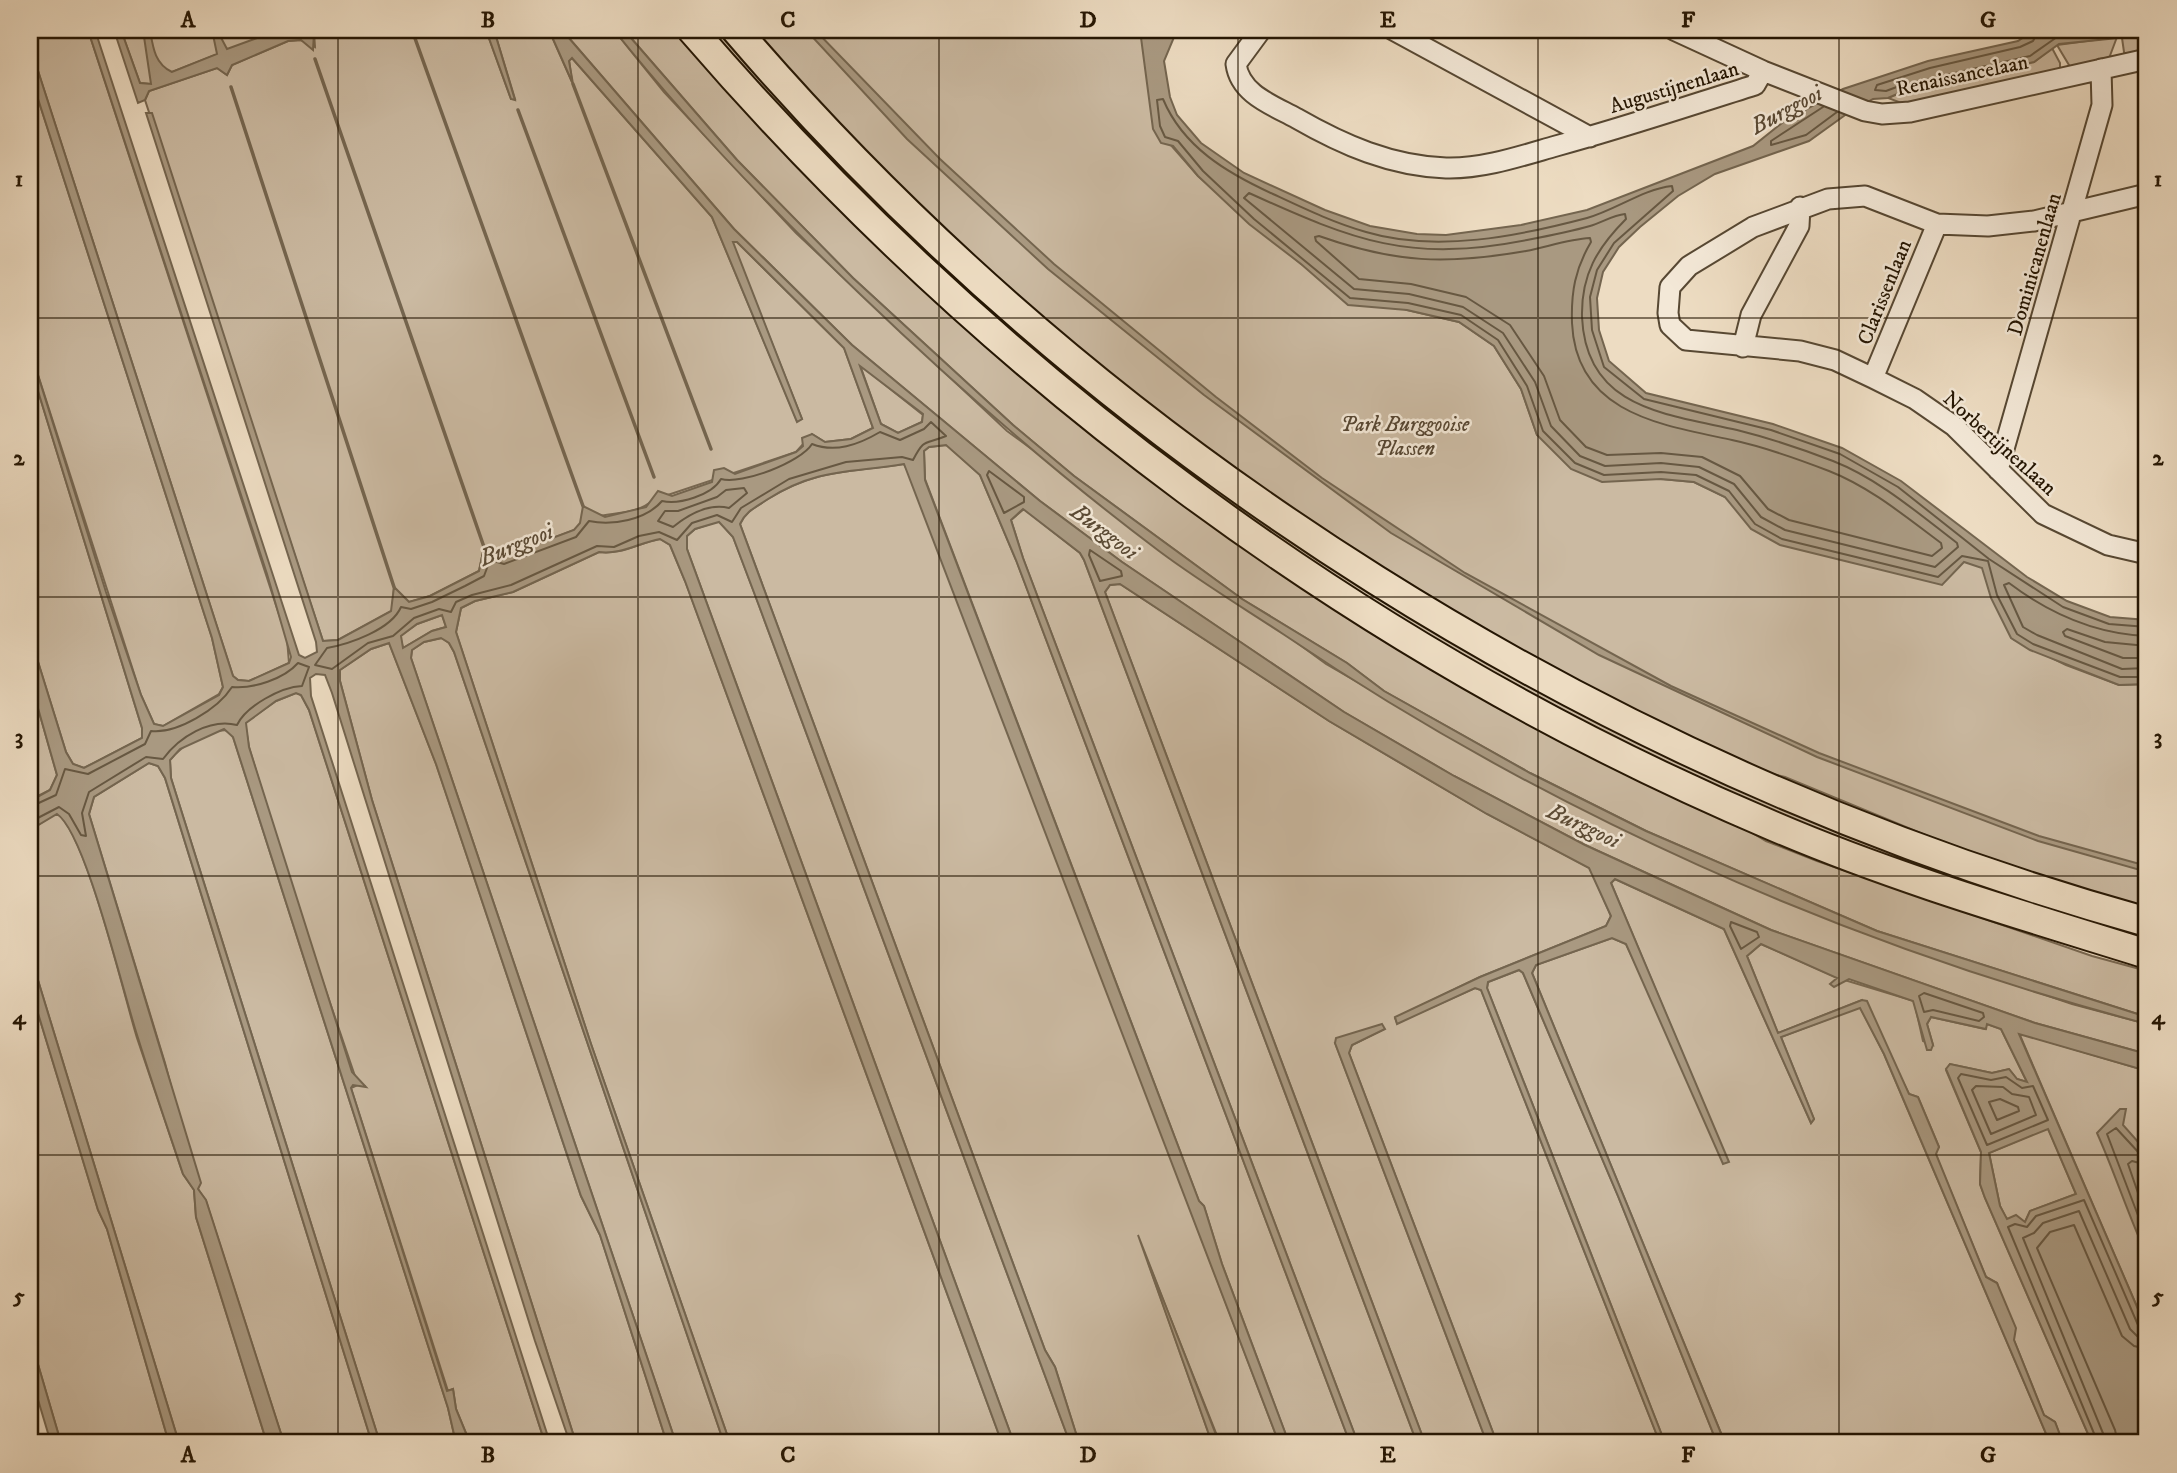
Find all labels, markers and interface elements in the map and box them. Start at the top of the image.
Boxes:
text: A [180,6,197,35]
text: B [481,6,495,35]
text: C [780,6,796,35]
text: D [1079,6,1097,35]
text: E [1380,6,1396,35]
text: F [1681,6,1696,35]
text: G [1980,6,1996,35]
street label: Renaissancelaan [1894,49,2031,103]
street label: Augustijnenlaan [1607,56,1742,120]
water label: Burggooi [1745,79,1829,142]
text: 1 [15,165,23,194]
text: 1 [2154,165,2162,194]
street label: Dominicanenlaan [2002,190,2068,339]
street label: Clarissenlaan [1852,236,1918,349]
street label: Norbertijnenlaan [1937,386,2062,502]
park label: Park Burggooise Plassen [1341,412,1470,462]
text: 2 [13,444,25,473]
text: 2 [2152,444,2164,473]
water label: Burggooi [1064,497,1145,568]
water label: Burggooi [474,517,560,574]
text: 3 [15,723,23,752]
text: 3 [2154,723,2162,752]
water label: Burggooi [1541,797,1626,857]
text: 4 [12,1003,27,1032]
text: 4 [2151,1003,2166,1032]
text: 5 [12,1282,25,1311]
text: 5 [2151,1282,2164,1311]
text: A [180,1441,197,1470]
text: B [481,1441,495,1470]
text: C [780,1441,796,1470]
text: D [1079,1441,1097,1470]
text: E [1380,1441,1396,1470]
text: F [1681,1441,1696,1470]
text: G [1980,1441,1996,1470]

